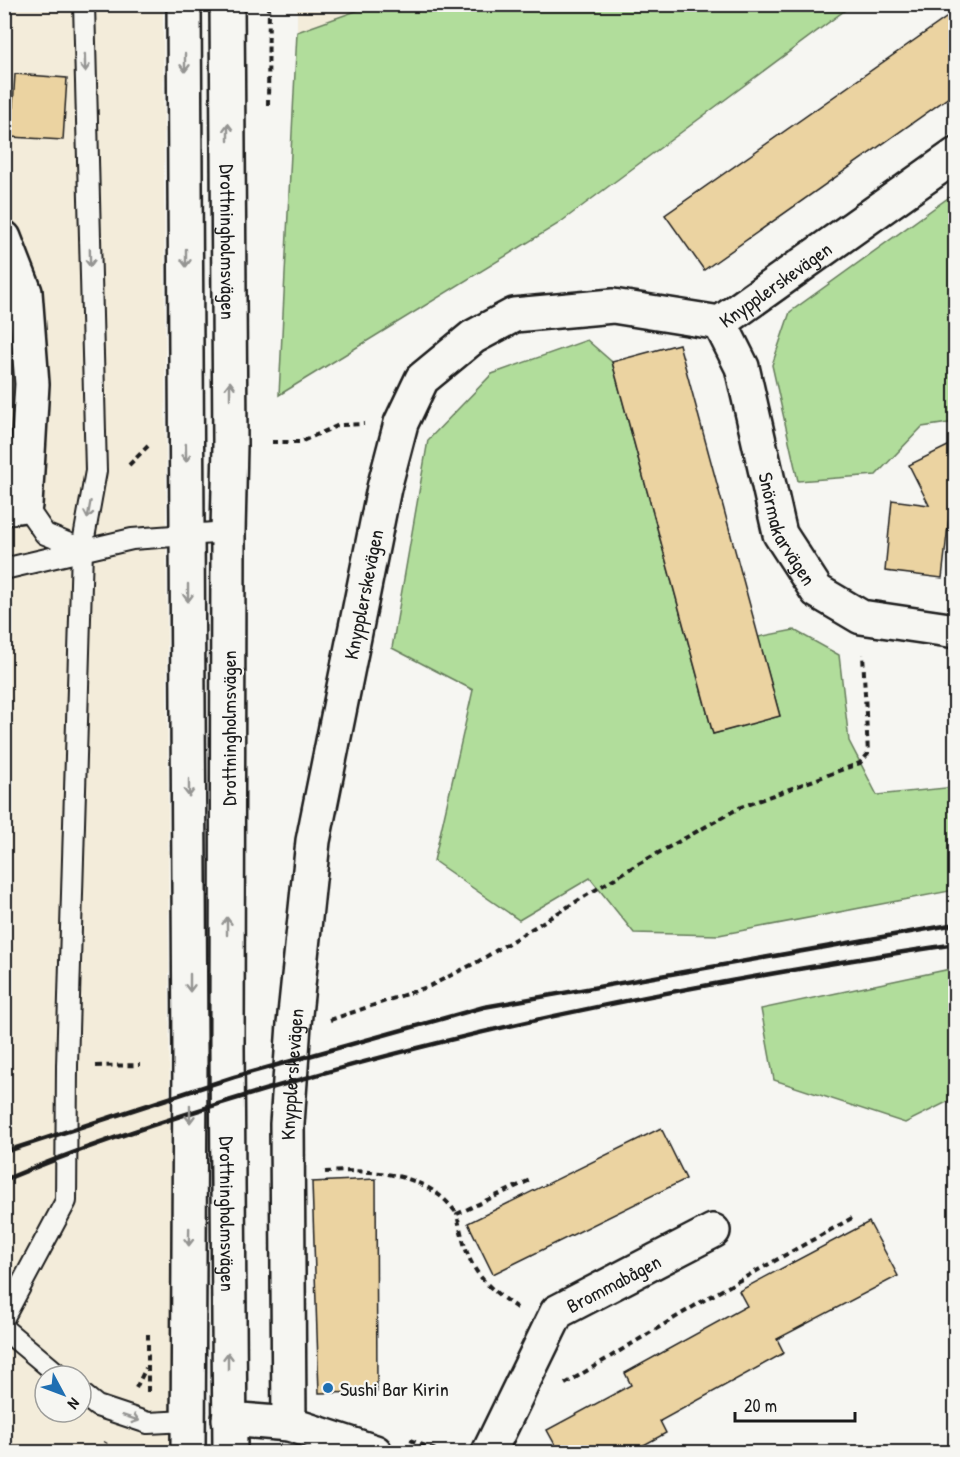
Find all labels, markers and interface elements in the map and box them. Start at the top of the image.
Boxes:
one-way arrow [80,52,91,72]
one-way arrow [179,52,191,72]
one-way arrow [222,122,234,142]
street label: Drottningholmsvägen [215,164,243,320]
street label: Knypplerskevägen [713,235,836,333]
one-way arrow [85,247,96,267]
one-way arrow [180,247,191,267]
one-way arrow [224,380,236,400]
one-way arrow [180,442,191,462]
street label: Snörmakarvägen [753,470,823,590]
one-way arrow [83,499,94,519]
street label: Knypplerskevägen [336,527,389,661]
one-way arrow [182,583,194,603]
street label: Drottningholmsvägen [215,650,242,806]
one-way arrow [183,778,195,798]
one-way arrow [221,917,233,937]
one-way arrow [184,973,196,993]
street label: Knypplerskevägen [273,1007,309,1140]
one-way arrow [184,1103,196,1123]
street label: Drottningholmsvägen [214,1136,242,1292]
one-way arrow [183,1227,195,1247]
street label: Brommabågen [561,1247,665,1319]
one-way arrow [222,1351,234,1371]
north arrow [33,1364,93,1424]
place label: Sushi Bar Kirin [340,1375,449,1402]
marker: Sushi Bar Kirin [321,1381,335,1395]
scale bar [735,1385,855,1423]
text: N [63,1393,85,1415]
text: 20 m [744,1393,777,1418]
one-way arrow [121,1413,140,1424]

